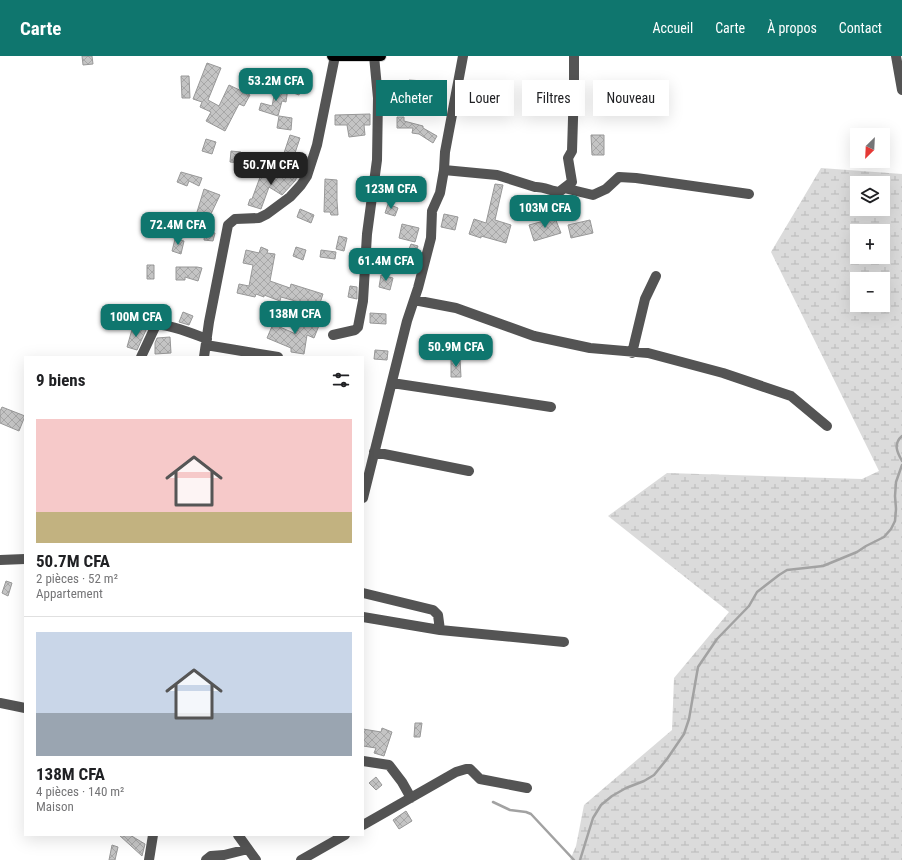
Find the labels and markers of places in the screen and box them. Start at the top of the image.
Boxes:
pin: 53.2M CFA [230,68,322,102]
pin: 50.7M CFA [225,152,317,186]
pin: 123M CFA [350,176,432,210]
pin: 103M CFA [504,195,586,229]
pin: 72.4M CFA [132,212,224,246]
pin: 61.4M CFA [340,248,432,282]
pin: 138M CFA [254,301,336,335]
pin: 100M CFA [95,304,177,338]
pin: 50.9M CFA [410,334,502,368]

